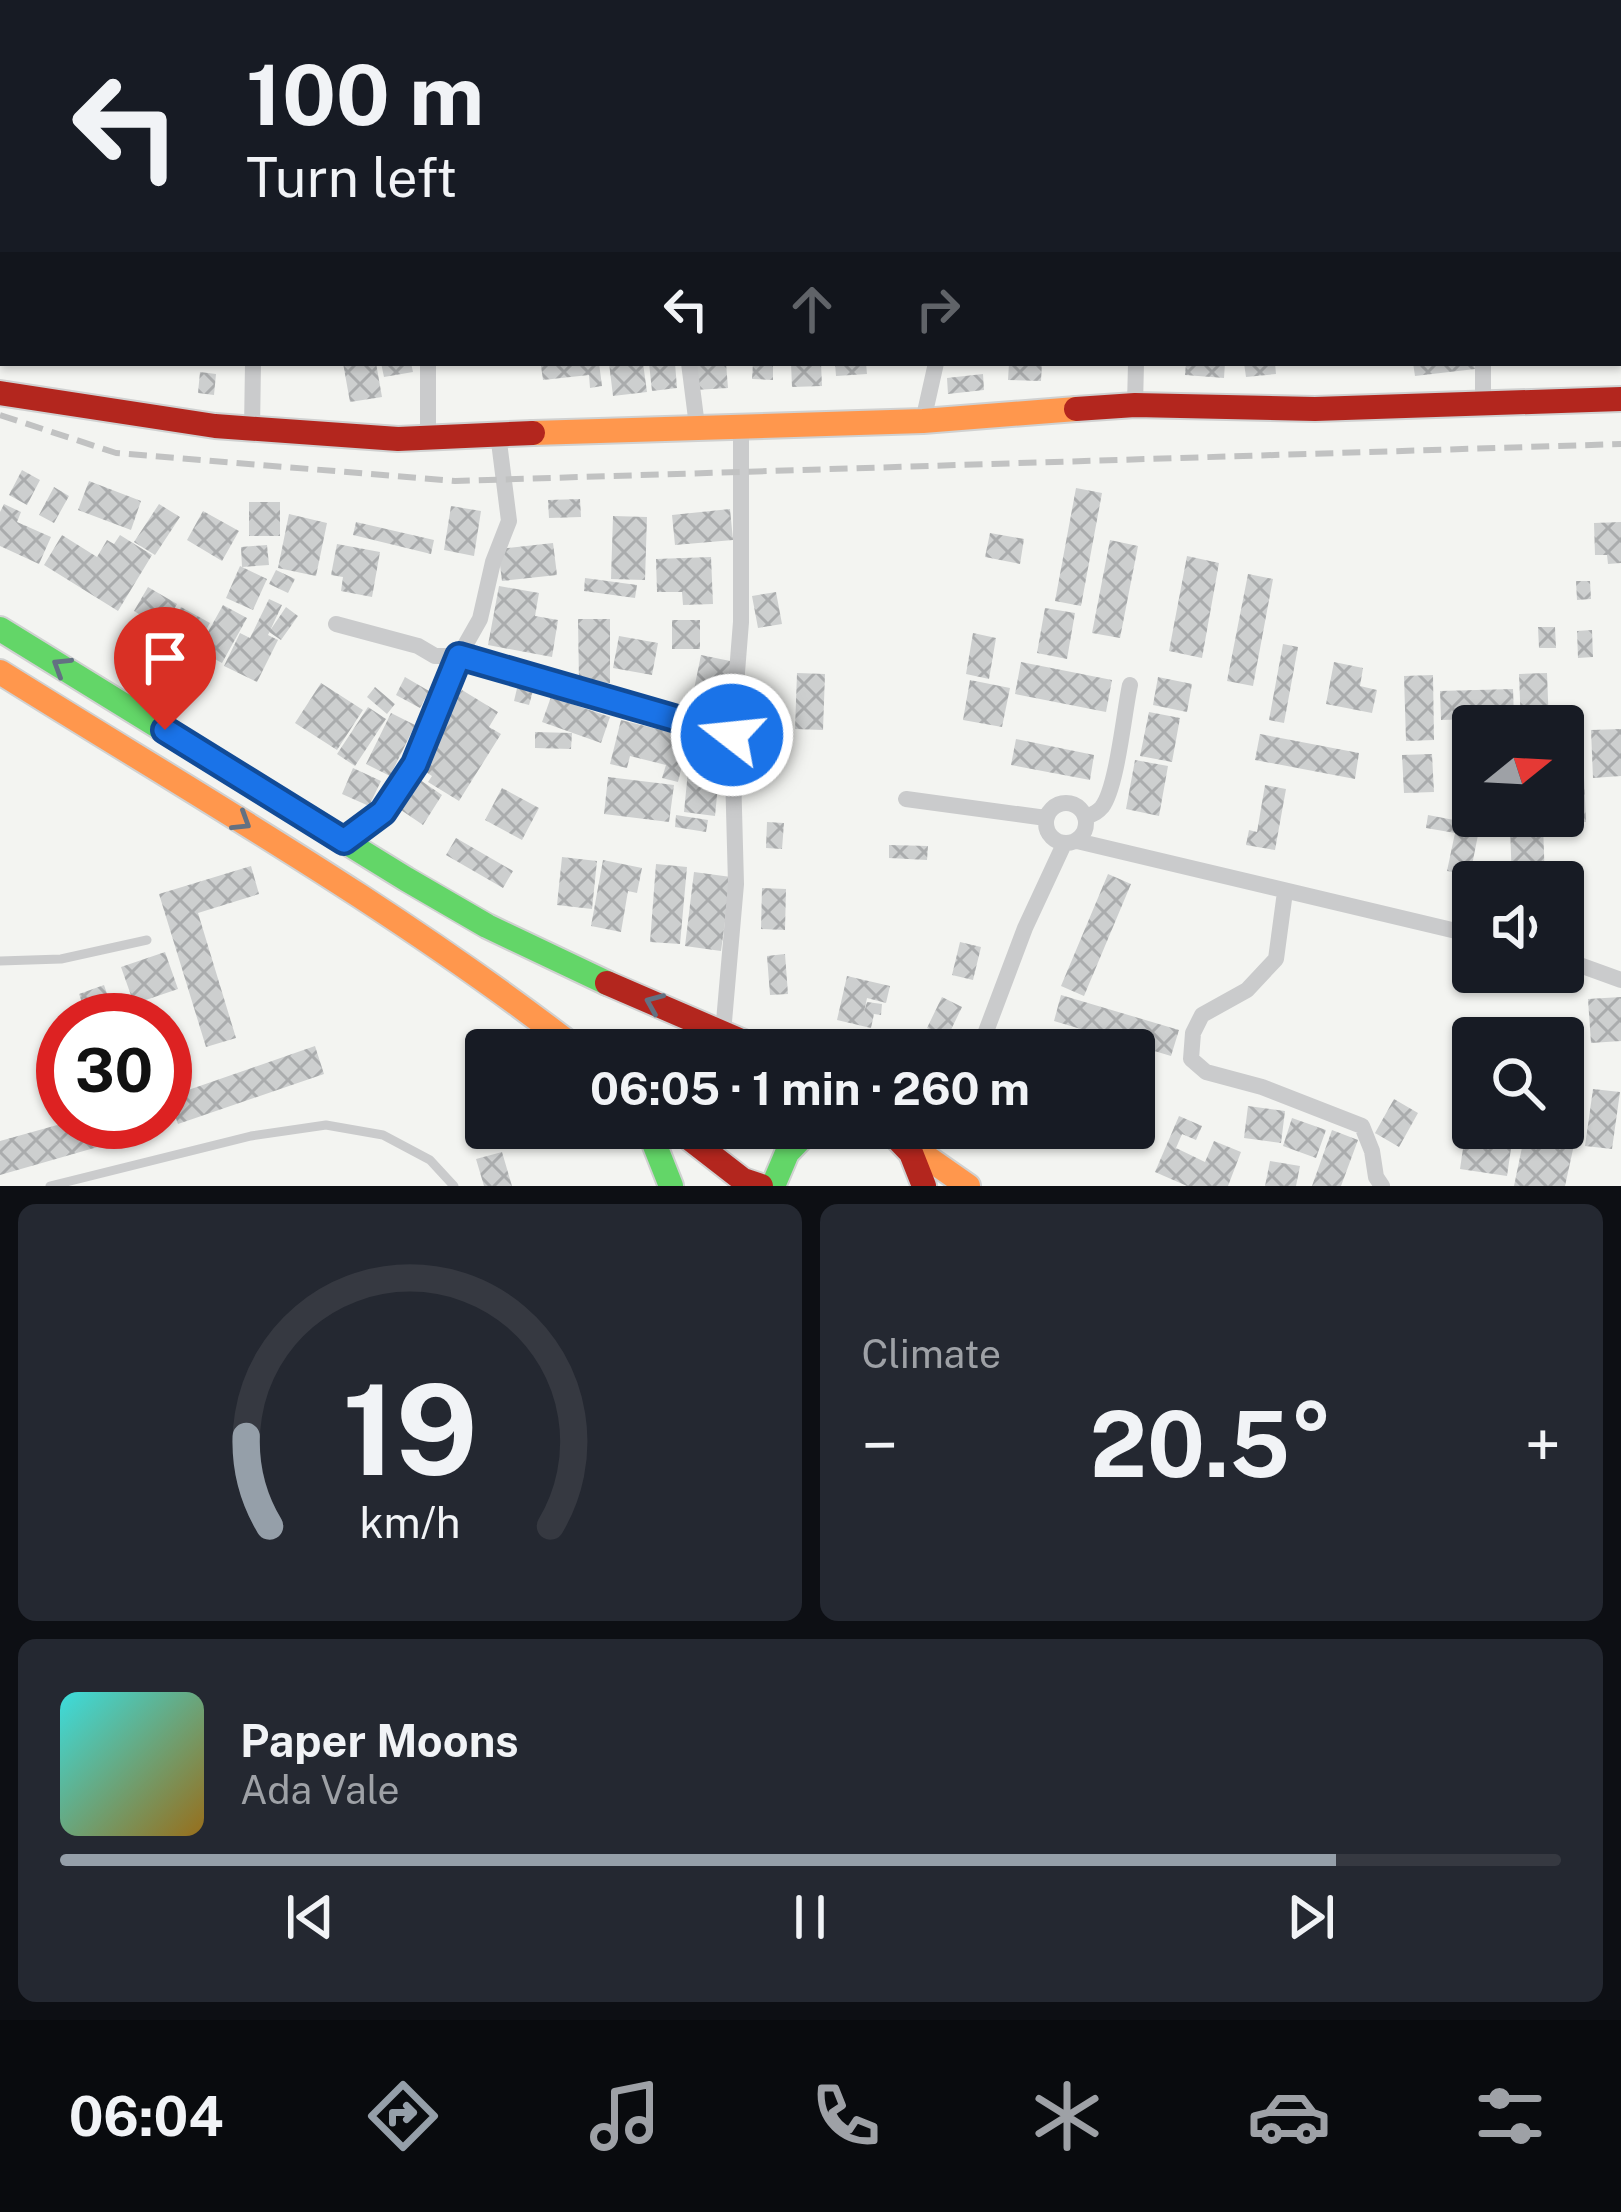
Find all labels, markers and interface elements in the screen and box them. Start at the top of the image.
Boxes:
text: 100 m [246,45,484,144]
icon: left [48,48,204,204]
text: Turn left [246,146,457,209]
icon: left [653,276,719,342]
icon: ahead [779,276,845,342]
icon: right [905,276,971,342]
pin [114,607,216,730]
icon: arrive [132,625,198,691]
one-way arrow [52,658,74,680]
position arrow [669,672,795,798]
north arrow [1452,705,1584,837]
map controls [1452,705,1584,1149]
one-way arrow [229,808,251,831]
button: sound [1452,861,1584,993]
speed limit sign: 30 [36,993,192,1149]
one-way arrow [645,994,667,1018]
button: search [1452,1017,1584,1149]
text: 06:05 · 1 min · 260 m [590,1062,1030,1115]
text: Climate [862,1331,1001,1377]
text: 19 [342,1356,478,1503]
text: 20.5° [1090,1391,1333,1497]
text: − [862,1406,898,1484]
text: + [1524,1406,1561,1484]
text: km/h [359,1496,460,1547]
text: Paper Moons [240,1714,519,1767]
text: Ada Vale [240,1767,400,1813]
icon: previous [277,1884,343,1950]
icon: pause [777,1884,843,1950]
icon: next [1278,1884,1344,1950]
icon: directions [361,2074,445,2158]
icon: music [583,2074,667,2158]
icon: phone [804,2074,888,2158]
icon: climate [1025,2074,1109,2158]
icon: car [1247,2074,1331,2158]
icon: filters [1468,2074,1552,2158]
text: 06:04 [69,2085,224,2148]

